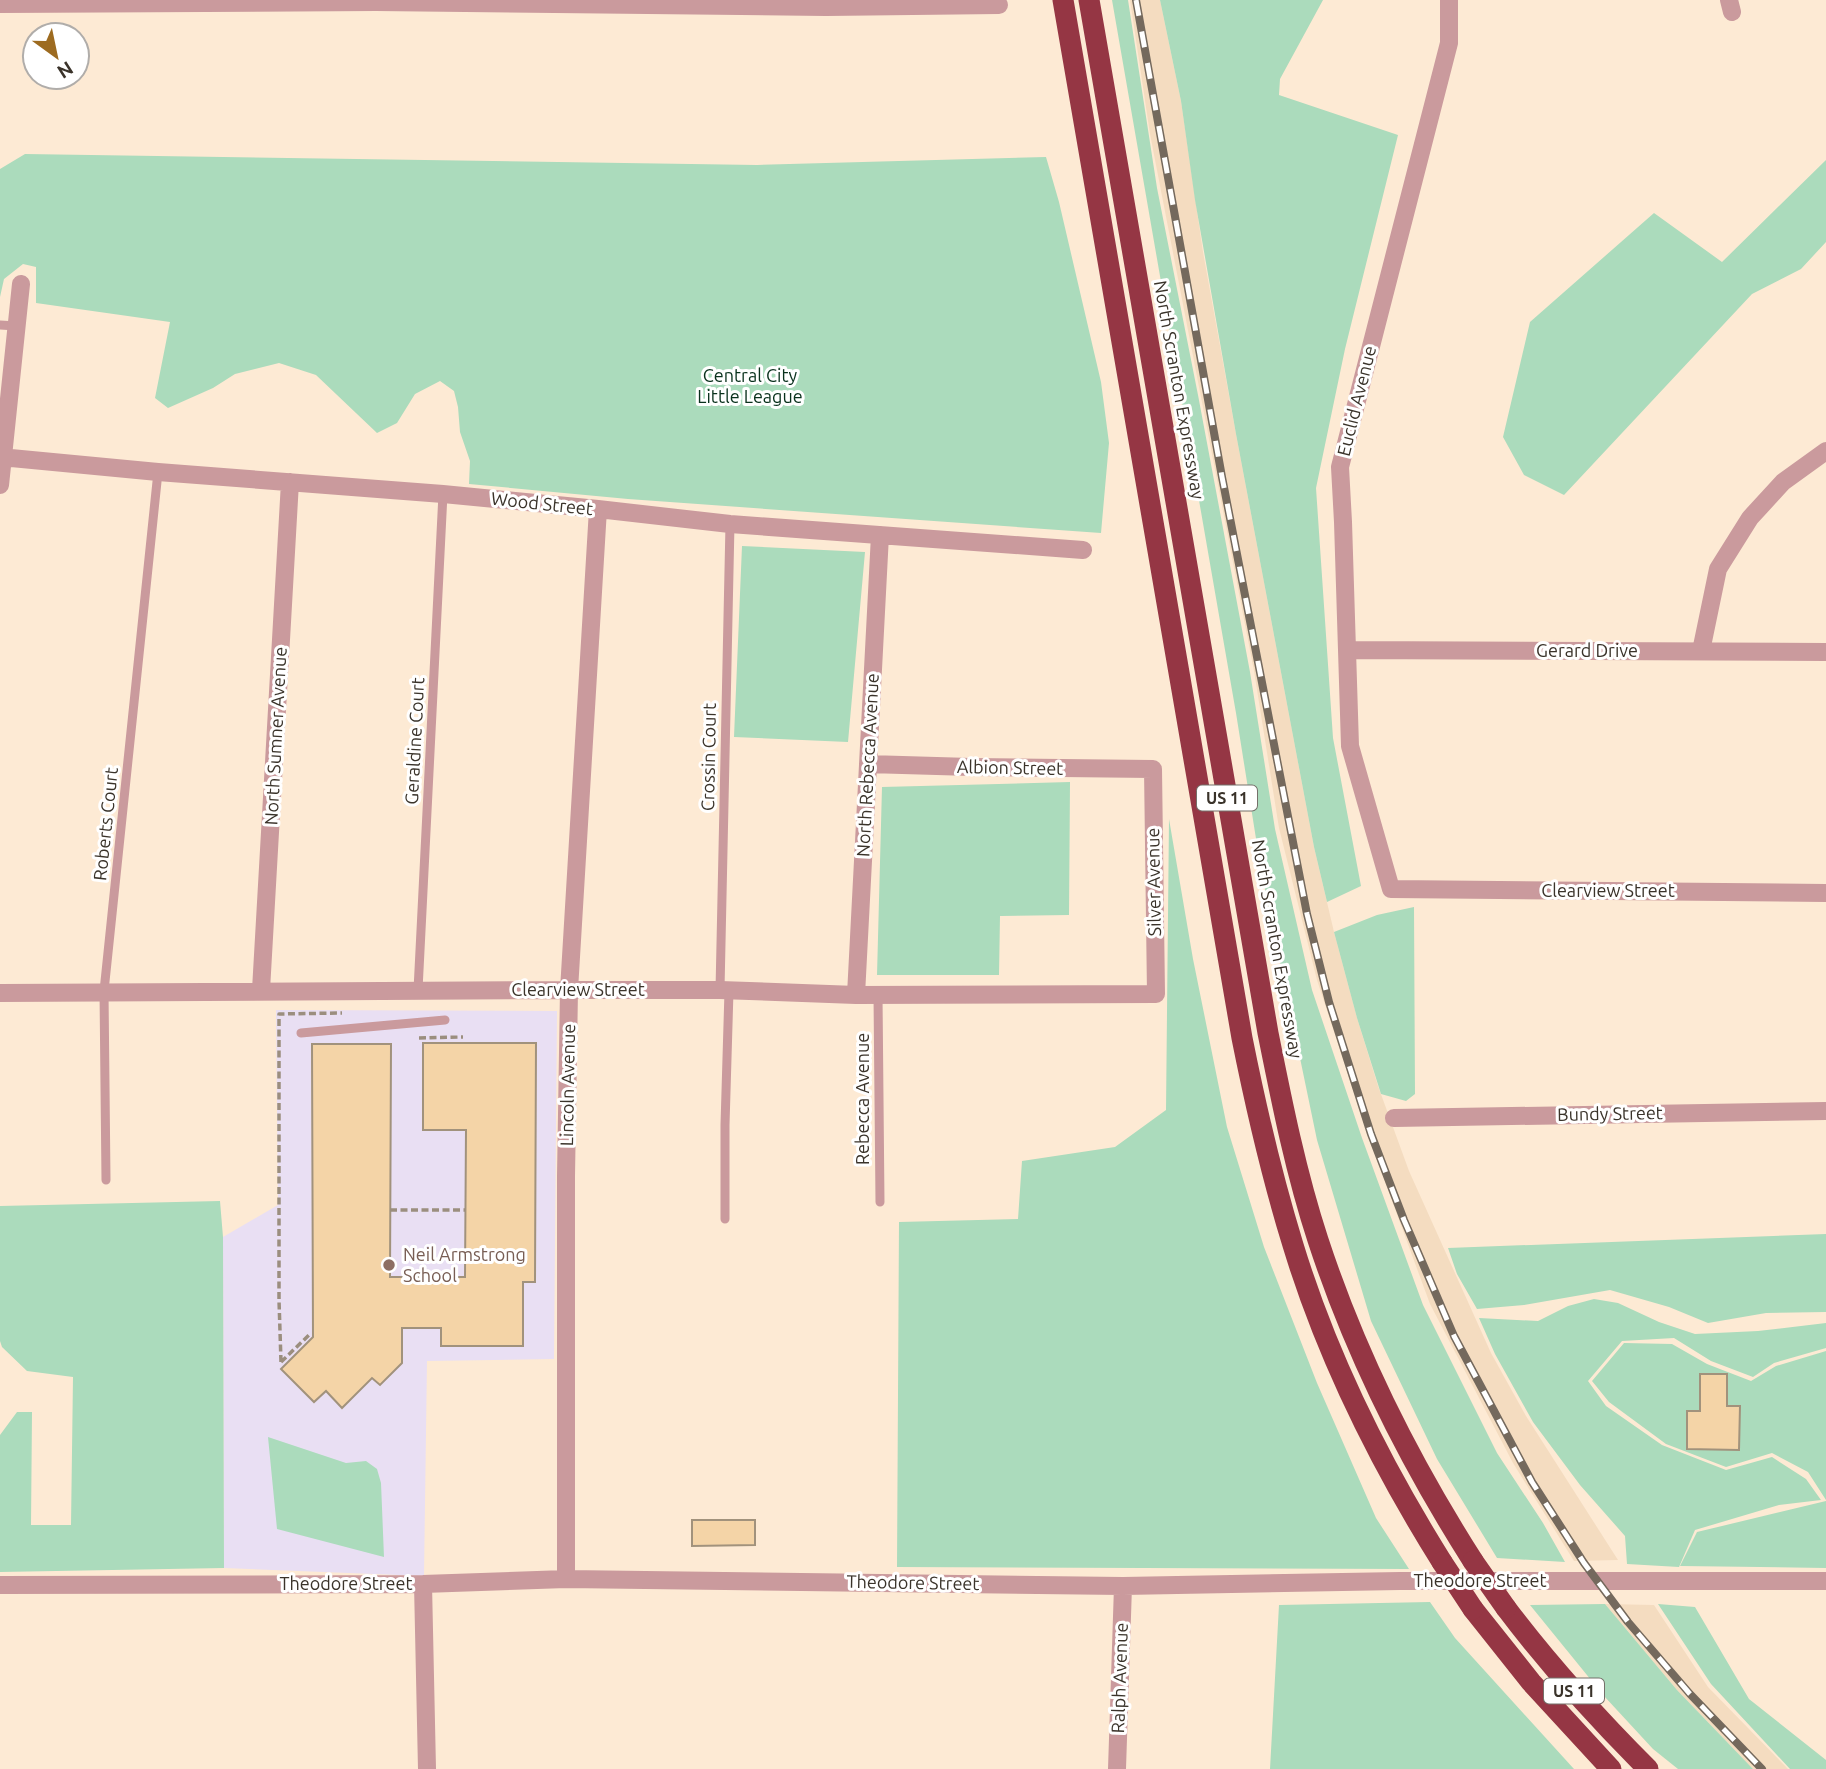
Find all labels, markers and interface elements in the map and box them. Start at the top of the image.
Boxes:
north arrow [21,21,91,91]
text: N [53,57,77,83]
street label: North Scranton Expressway [1151,279,1209,501]
street label: Euclid Avenue [1333,344,1379,458]
park label: Central City Little League [697,365,803,406]
street label: Wood Street [490,488,594,518]
street label: Gerard Drive [1536,640,1638,660]
street label: North Sumner Avenue [260,646,290,826]
street label: North Rebecca Avenue [852,673,882,857]
street label: Geraldine Court [401,677,427,805]
street label: Crossin Court [697,703,719,811]
street label: Albion Street [957,756,1063,778]
street label: Roberts Court [89,766,121,881]
road number: US 11 [1197,786,1257,810]
street label: Silver Avenue [1142,827,1164,937]
street label: North Scranton Expressway [1249,838,1307,1060]
street label: Clearview Street [1541,880,1675,900]
street label: Clearview Street [511,979,645,999]
street label: Lincoln Avenue [556,1024,578,1146]
street label: Rebecca Avenue [852,1033,872,1165]
street label: Bundy Street [1557,1102,1663,1124]
place label: Neil Armstrong School [403,1244,526,1285]
marker: Neil Armstrong School [381,1257,397,1273]
street label: Theodore Street [1414,1570,1546,1590]
street label: Theodore Street [846,1571,980,1593]
street label: Theodore Street [280,1573,412,1593]
street label: Ralph Avenue [1107,1622,1131,1734]
road number: US 11 [1544,1679,1604,1704]

